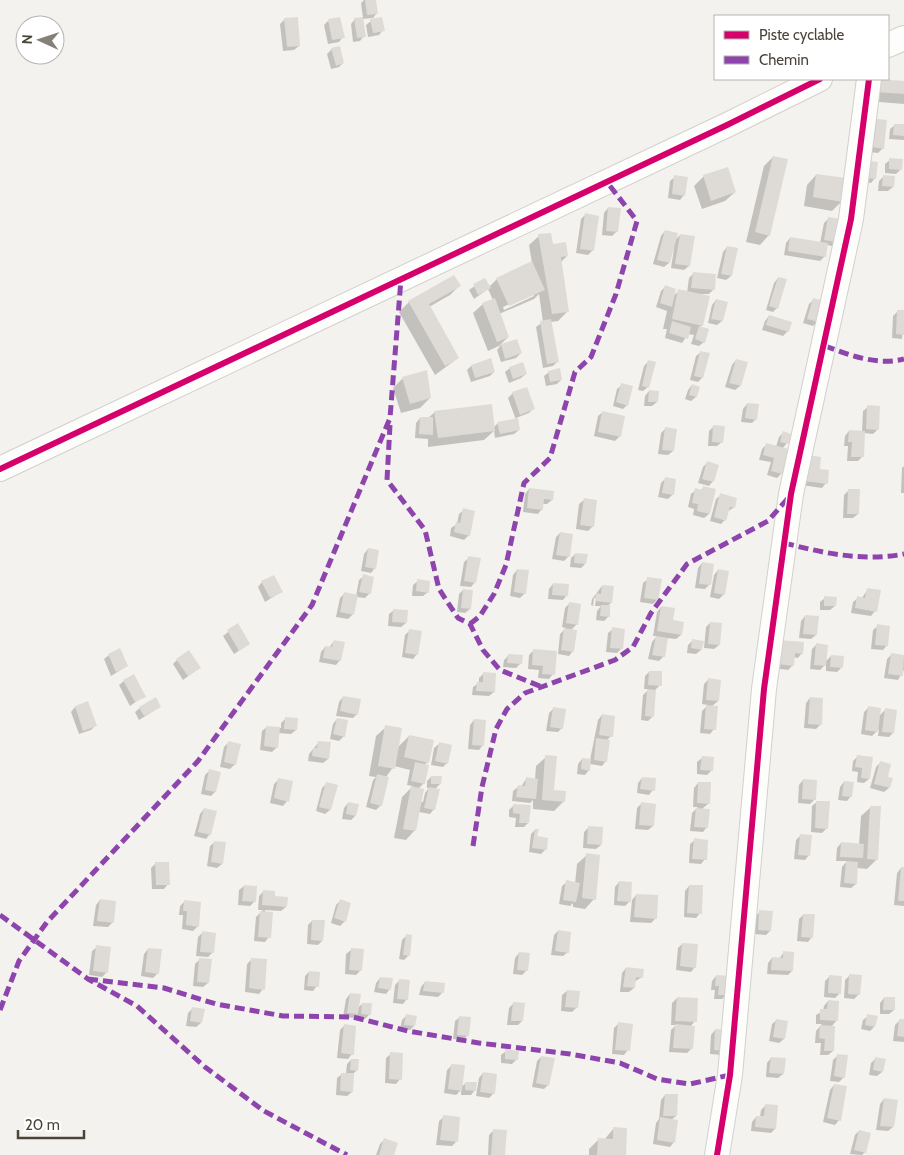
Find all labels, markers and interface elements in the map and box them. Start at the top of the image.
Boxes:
north arrow [15,15,65,65]
legend [714,15,889,80]
text: Piste cyclable [759,26,845,44]
text: N [18,34,36,45]
text: Chemin [759,51,809,69]
scale bar [18,1108,84,1140]
text: 20 m [25,1116,60,1134]

